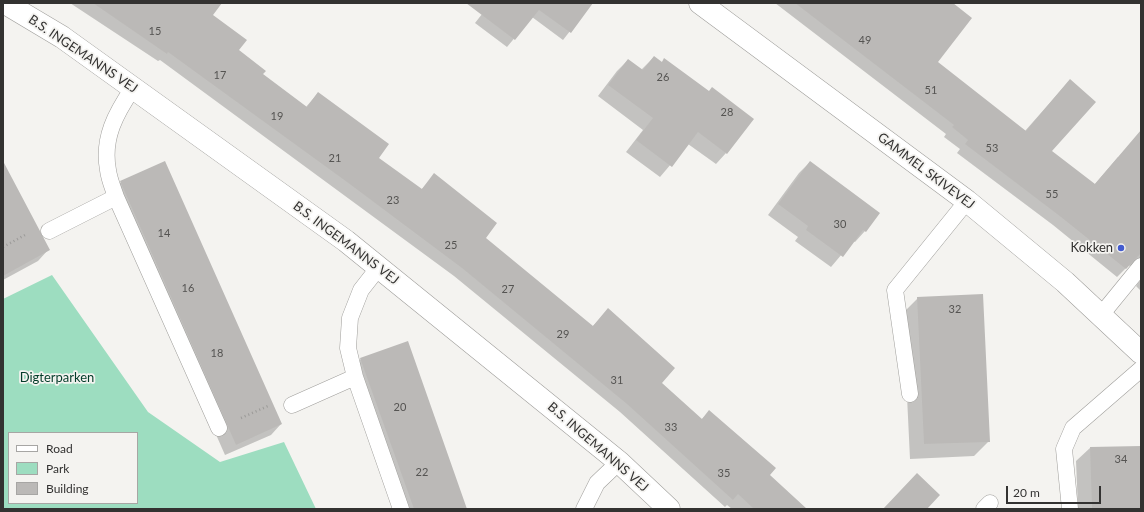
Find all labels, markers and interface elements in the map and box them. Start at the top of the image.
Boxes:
street label: B.S. INGEMANNS VEJ [25,12,141,96]
house number: 15 [149,24,161,38]
house number: 49 [859,33,871,47]
house number: 17 [214,68,226,82]
house number: 26 [657,70,669,84]
house number: 51 [925,83,937,97]
house number: 28 [721,105,733,119]
house number: 19 [271,109,283,123]
street label: GAMMEL SKIVEVEJ [874,129,978,213]
house number: 53 [986,141,998,155]
house number: 21 [329,151,341,165]
house number: 55 [1046,187,1058,201]
house number: 23 [387,193,399,207]
street label: B.S. INGEMANNS VEJ [290,198,402,288]
house number: 30 [834,217,846,231]
house number: 14 [158,226,170,240]
house number: 25 [445,238,457,252]
place label: Kokken [1071,240,1113,256]
marker: Kokken [1116,243,1126,253]
house number: 16 [182,281,194,295]
house number: 27 [502,282,514,296]
house number: 32 [949,302,961,316]
house number: 29 [557,327,569,341]
house number: 18 [211,346,223,360]
park label: Digterparken [20,370,94,386]
house number: 31 [611,373,623,387]
street label: B.S. INGEMANNS VEJ [544,399,652,495]
house number: 20 [394,400,406,414]
house number: 33 [665,420,677,434]
legend [8,432,138,504]
text: Road [46,441,73,456]
house number: 34 [1115,452,1127,466]
text: Park [46,461,69,476]
house number: 22 [416,465,428,479]
house number: 35 [718,466,730,480]
scale bar [1008,478,1103,504]
text: Building [46,481,89,496]
text: 20 m [1013,485,1040,500]

